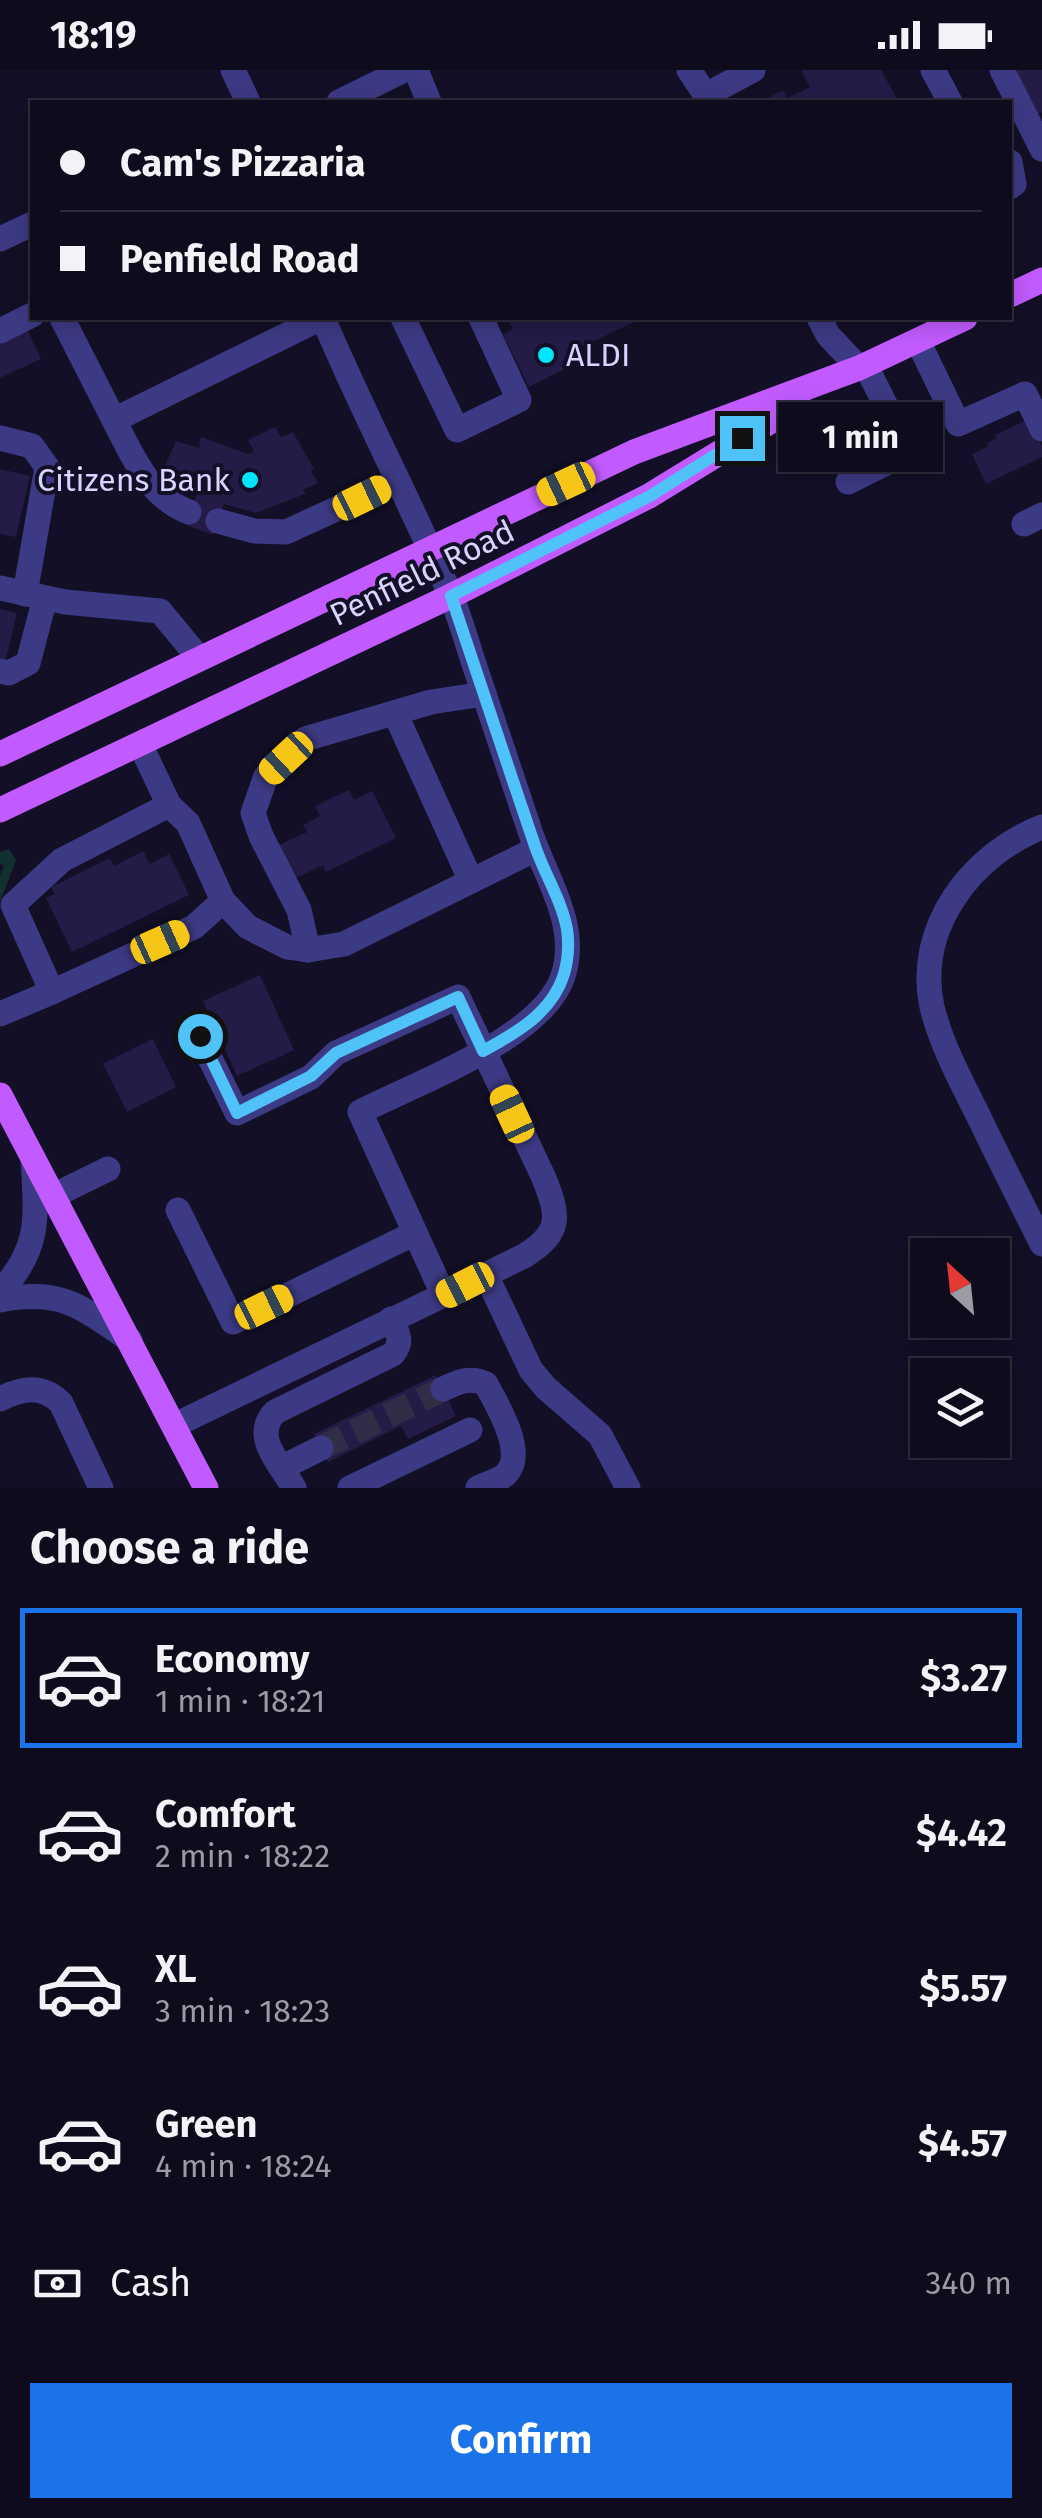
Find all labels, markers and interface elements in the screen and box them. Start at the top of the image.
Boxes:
text: 18:19 [50,12,136,58]
text: Cam's Pizzaria [120,140,365,186]
text: Penfield Road [120,236,360,282]
place label: ALDI [566,336,630,374]
marker: ALDI [535,344,557,366]
callout: 1 min [777,403,942,473]
route end [720,416,765,461]
text: 1 min [822,418,899,456]
car [532,458,600,510]
place label: Citizens Bank [37,461,231,499]
marker: Citizens Bank [239,469,261,491]
car [328,471,396,525]
street label: Penfield Road [324,512,520,634]
car [254,727,318,789]
car [126,916,194,968]
route start [178,1014,223,1059]
car [486,1080,538,1148]
north arrow [910,1238,1010,1338]
map controls [910,1238,1010,1458]
car [431,1258,499,1312]
car [230,1280,298,1334]
button: layers [910,1358,1010,1458]
text: Choose a ride [30,1521,309,1575]
icon: car [35,1633,125,1723]
text: Economy [155,1636,310,1682]
text: $3.27 [920,1655,1007,1701]
text: 1 min · 18:21 [155,1682,325,1720]
icon: car [35,1788,125,1878]
text: Comfort [155,1791,296,1837]
text: $4.42 [916,1810,1007,1856]
text: 2 min · 18:22 [155,1837,330,1875]
icon: car [35,1943,125,2033]
text: XL [155,1946,197,1992]
text: $5.57 [919,1965,1007,2011]
text: 3 min · 18:23 [155,1992,330,2030]
icon: car [35,2098,125,2188]
text: Green [155,2101,258,2147]
text: $4.57 [918,2120,1007,2166]
text: 4 min · 18:24 [155,2147,332,2185]
icon: cash [30,2256,85,2311]
text: Cash [110,2260,191,2306]
text: 340 m [925,2264,1012,2302]
button: Confirm [30,2383,1012,2498]

